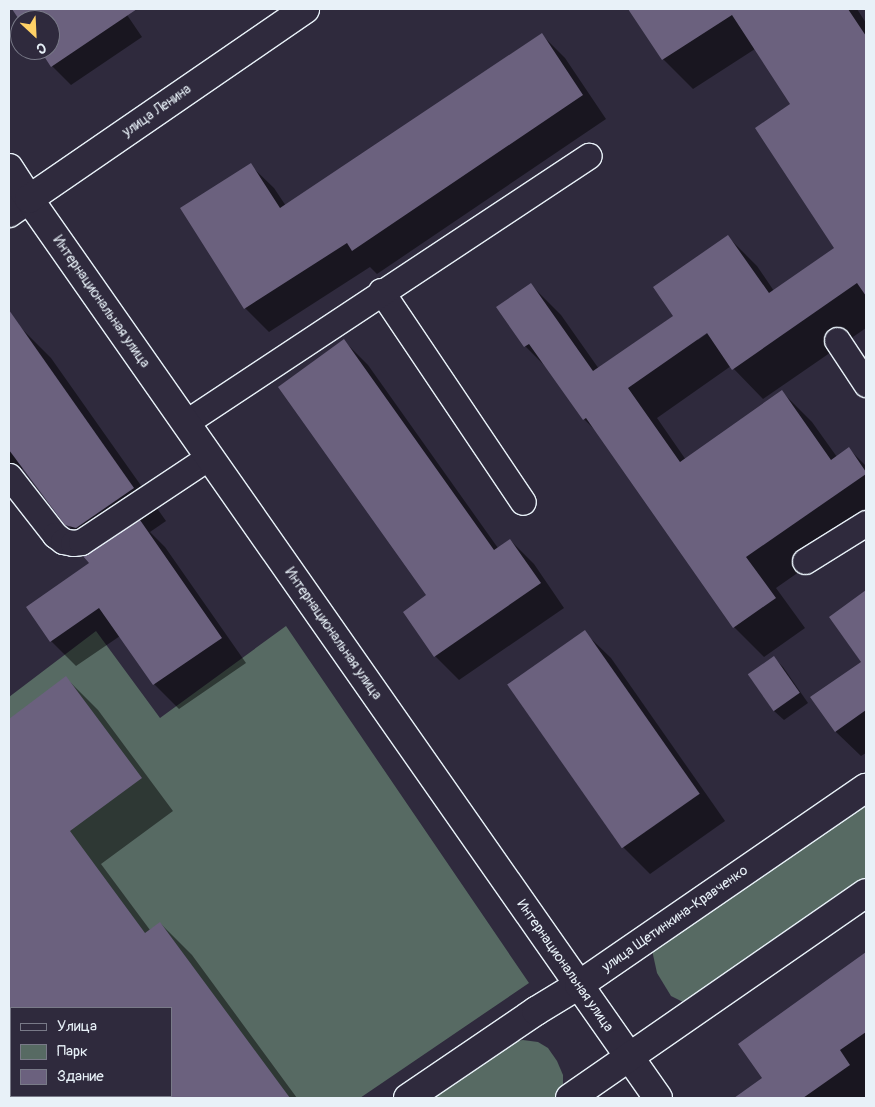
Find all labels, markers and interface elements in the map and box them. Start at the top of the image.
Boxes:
north arrow [10,10,60,60]
text: С [34,39,49,58]
street label: улица Ленина [119,81,195,141]
street label: Интернациональная улица [49,233,153,371]
street label: Интернациональная улица [281,565,385,703]
street label: улица Щетинкина-Кравченко [599,862,751,976]
street label: Интернациональная улица [513,897,617,1035]
legend [10,1007,172,1097]
text: Улица [57,1017,97,1036]
text: Парк [57,1042,88,1061]
text: Здание [57,1067,104,1086]

